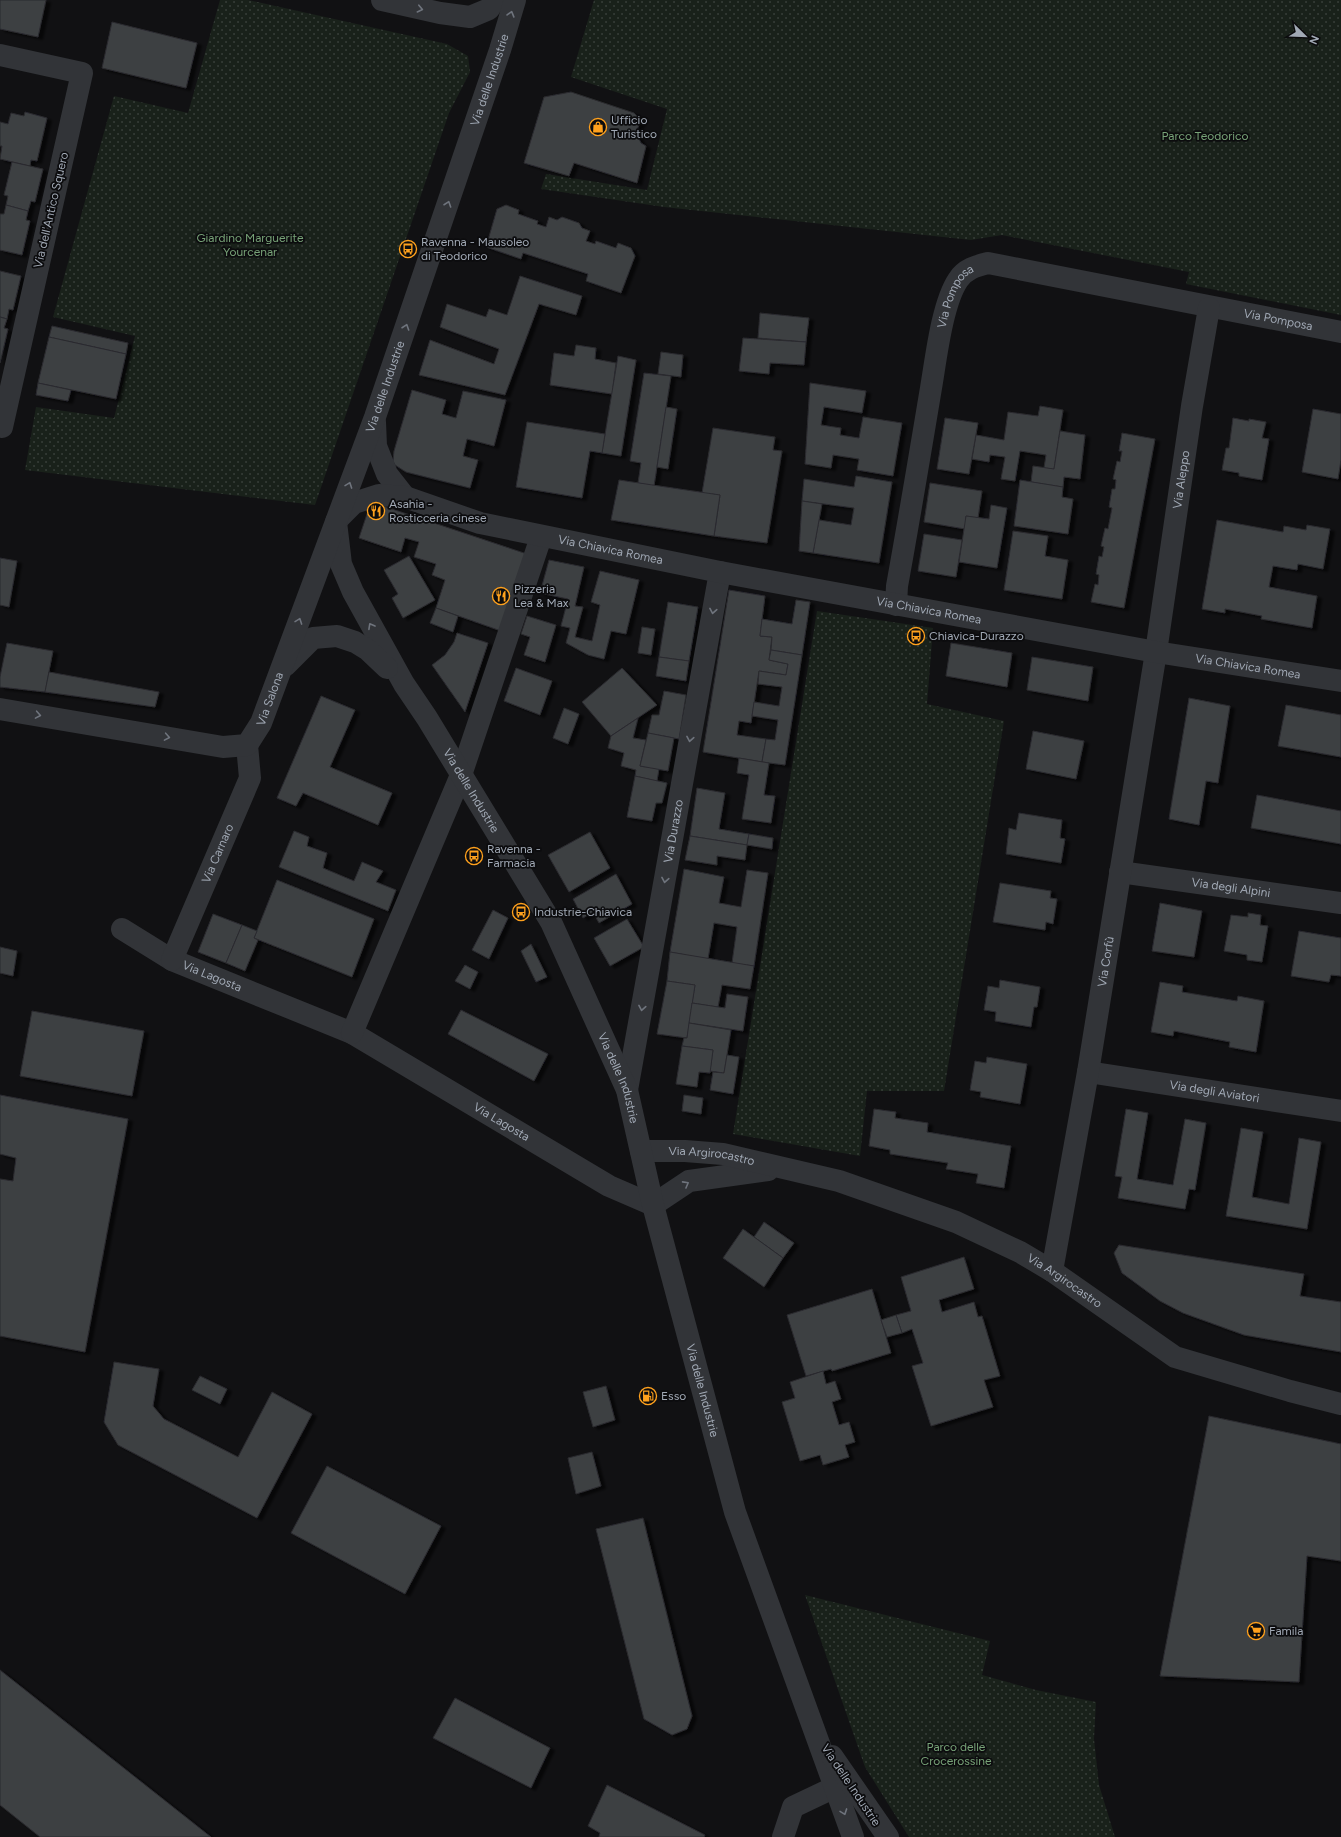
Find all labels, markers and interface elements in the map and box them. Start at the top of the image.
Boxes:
one-way arrow [417,4,423,12]
one-way arrow [506,11,515,18]
north arrow [1285,16,1325,56]
street label: Via delle Industrie [468,32,512,128]
text: N [1306,33,1321,46]
place label: Ufficio Turistico [611,113,657,141]
shop icon: Ufficio Turistico [588,117,608,137]
park label: Parco Teodorico [1161,129,1249,143]
street label: Via dell'Antico Squero [31,151,71,269]
one-way arrow [443,200,451,207]
park label: Giardino Marguerite Yourcenar [196,231,304,259]
place label: Ravenna - Mausoleo di Teodorico [421,235,529,263]
bus stop icon: Ravenna - Mausoleo di Teodorico [398,239,418,259]
street label: Via Pomposa [934,262,976,329]
street label: Via Pomposa [1243,306,1314,333]
one-way arrow [401,323,409,330]
street label: Via delle Industrie [363,339,408,434]
street label: Via Aleppo [1170,449,1192,510]
one-way arrow [345,482,353,489]
place label: Asahia - Rosticceria cinese [389,497,487,525]
restaurant icon: Asahia - Rosticceria cinese [366,501,386,521]
street label: Via Chiavica Romea [557,532,664,567]
place label: Pizzeria Lea & Max [514,582,569,610]
restaurant icon: Pizzeria Lea & Max [491,586,511,606]
street label: Via Chiavica Romea [875,594,982,627]
one-way arrow [709,608,717,614]
one-way arrow [294,617,302,624]
one-way arrow [369,622,376,630]
bus stop icon: Chiavica-Durazzo [906,626,926,646]
place label: Chiavica-Durazzo [929,629,1024,643]
street label: Via Chiavica Romea [1194,651,1302,682]
street label: Via Salona [254,670,286,728]
one-way arrow [35,711,42,719]
one-way arrow [164,732,170,741]
one-way arrow [686,736,695,742]
street label: Via delle Industrie [440,746,502,836]
street label: Via Durazzo [661,798,686,864]
street label: Via Carnaro [199,822,237,885]
place label: Ravenna - Farmacia [487,842,541,870]
bus stop icon: Ravenna - Farmacia [464,846,484,866]
street label: Via degli Alpini [1191,875,1271,900]
one-way arrow [661,877,669,884]
bus stop icon: Industrie-Chiavica [511,902,531,922]
place label: Industrie-Chiavica [534,905,632,919]
street label: Via Corfù [1095,935,1117,988]
street label: Via Lagosta [180,958,244,995]
one-way arrow [638,1005,646,1012]
street label: Via delle Industrie [595,1031,641,1125]
street label: Via degli Aviatori [1169,1078,1260,1105]
street label: Via Lagosta [471,1100,532,1144]
street label: Via Argirocastro [668,1144,756,1168]
one-way arrow [682,1181,689,1189]
street label: Via Argirocastro [1025,1251,1105,1311]
street label: Via delle Industrie [683,1342,722,1439]
fuel station icon: Esso [638,1386,658,1406]
place label: Esso [661,1389,686,1403]
supermarket icon: Famila [1246,1621,1266,1641]
place label: Famila [1269,1624,1303,1638]
park label: Parco delle Crocerossine [921,1740,992,1768]
street label: Via delle Industrie [818,1741,884,1829]
one-way arrow [839,1809,847,1816]

